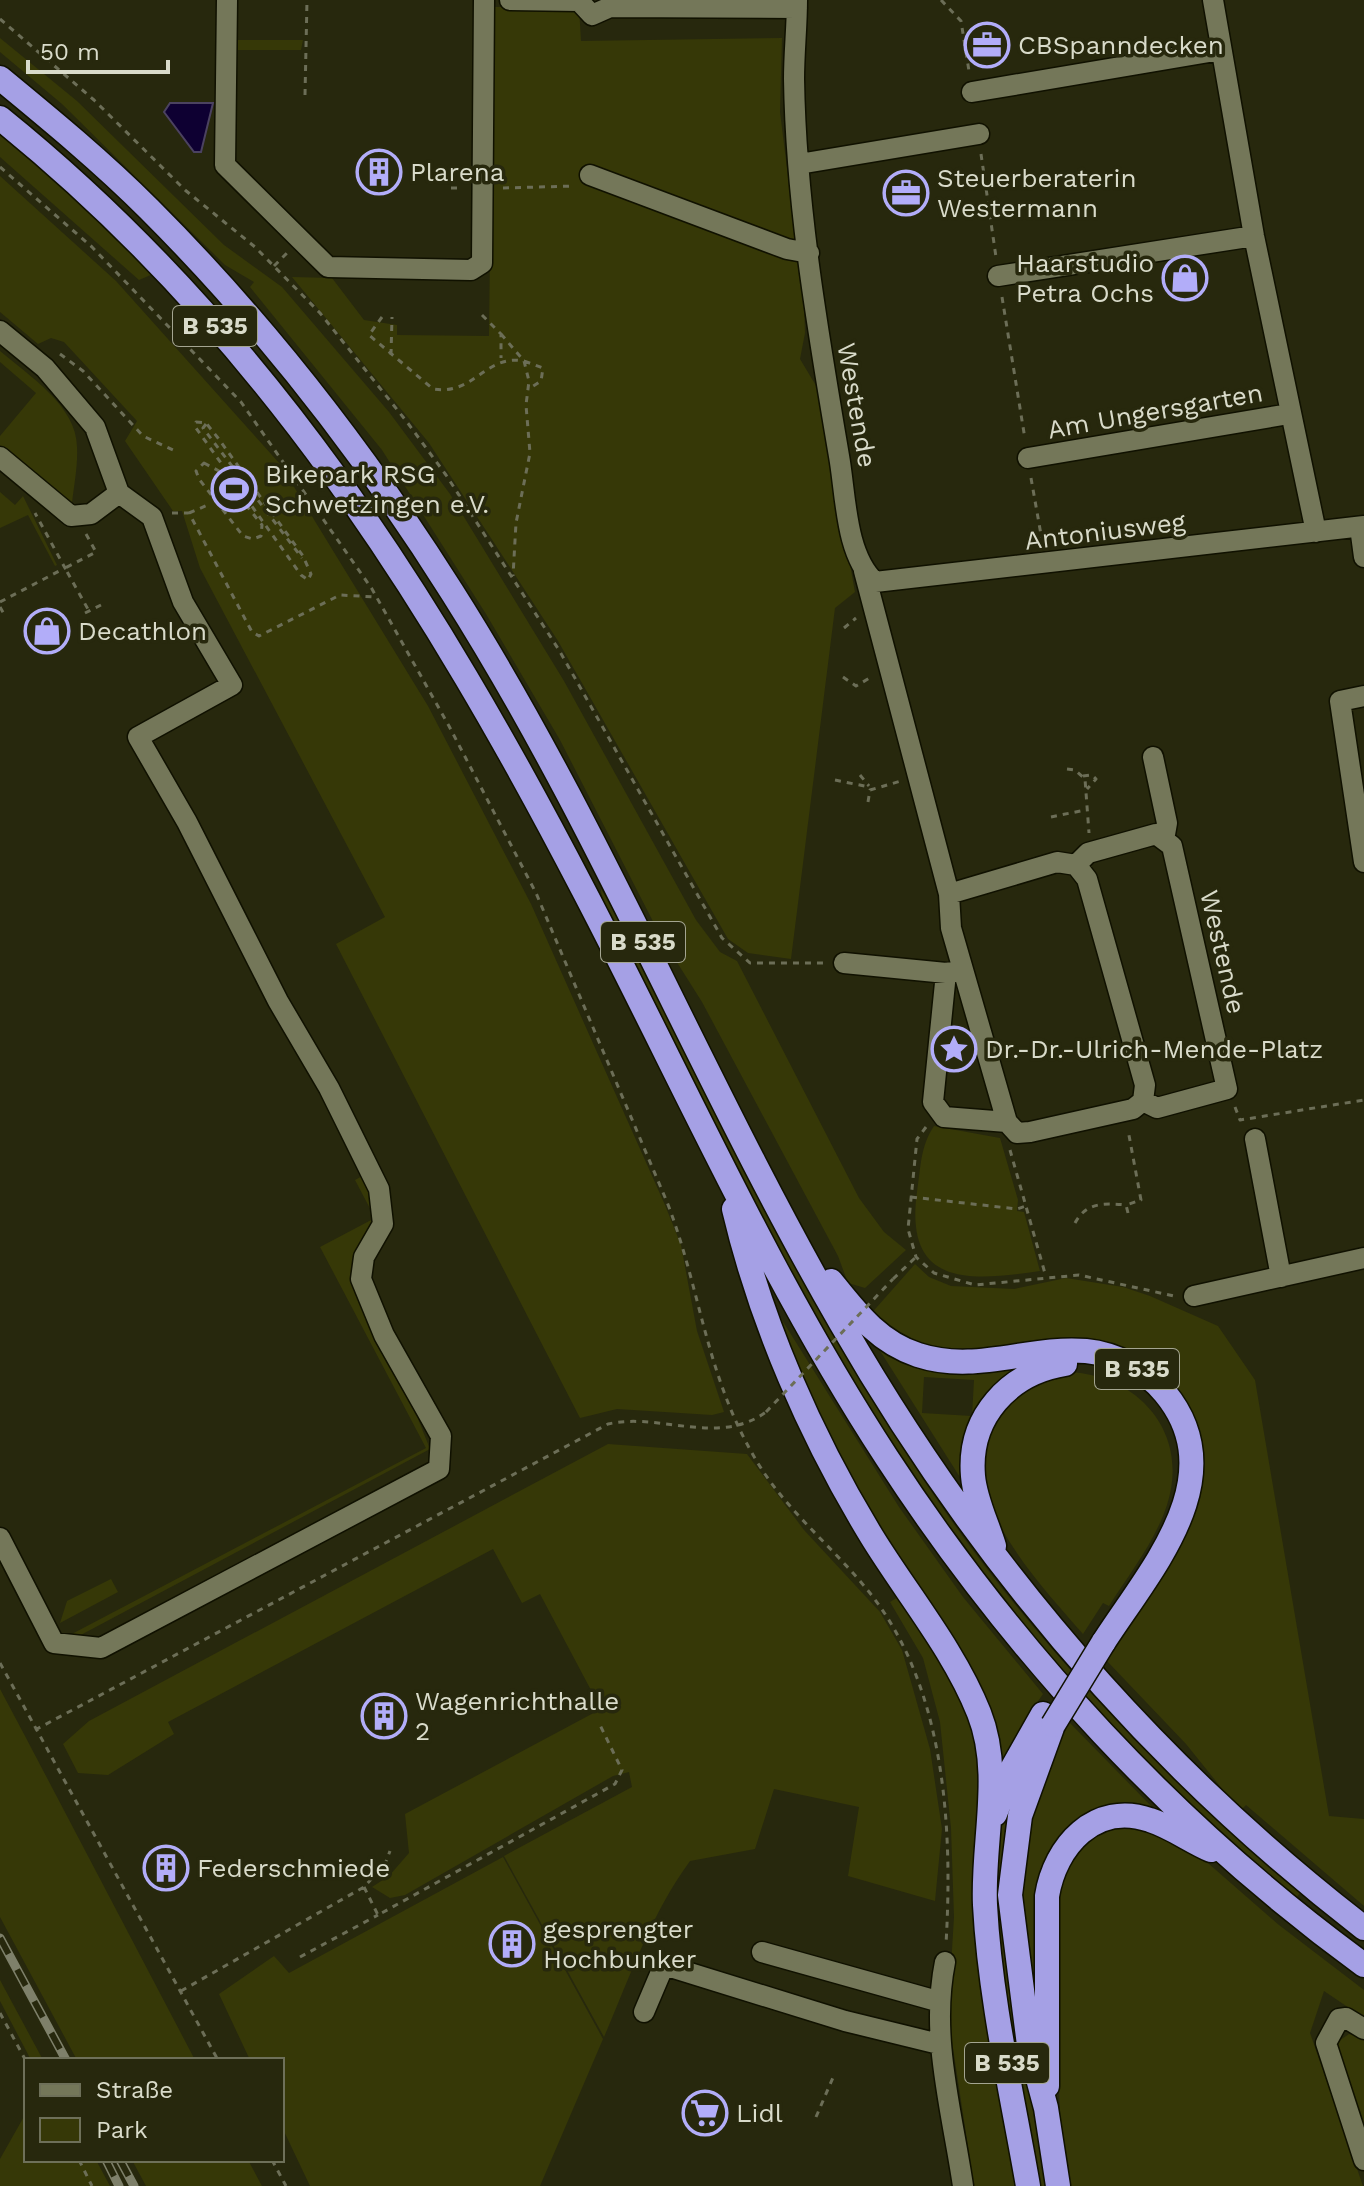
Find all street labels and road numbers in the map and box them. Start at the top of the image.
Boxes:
road number: B 535 [173,306,257,346]
street label: Westende [831,340,883,470]
street label: Am Ungersgarten [1045,377,1265,445]
street label: Antoniusweg [1023,506,1187,556]
street label: Westende [1194,887,1252,1017]
road number: B 535 [601,922,685,962]
road number: B 535 [1095,1349,1179,1389]
road number: B 535 [965,2043,1049,2083]

